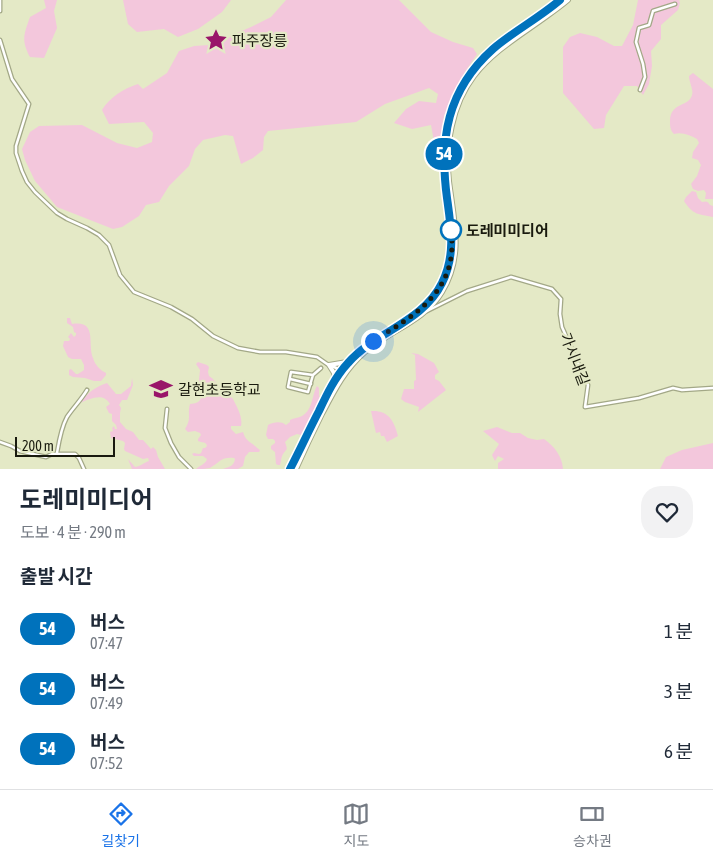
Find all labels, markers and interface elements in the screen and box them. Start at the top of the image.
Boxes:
place icon: 파주장릉 [203,27,229,53]
place label: 파주장릉 [232,32,287,49]
line badge: 54 [422,138,466,170]
text: 54 [436,143,452,164]
marker: 도레미미디어 [440,219,462,241]
place label: 도레미미디어 [466,222,549,239]
your location [361,329,386,354]
street label: 가시내길 [557,330,593,388]
school or university icon: 갈현초등학교 [148,376,174,402]
place label: 갈현초등학교 [178,381,261,398]
scale bar [15,434,115,457]
text: 200 m [22,438,54,454]
text: 도레미미디어 [20,486,152,513]
button: heart [641,486,693,538]
text: 도보 · 4 분 · 290 m [20,523,126,541]
text: 출발 시간 [20,565,93,587]
text: 버스 [90,611,125,633]
text: 54 [39,618,56,639]
text: 1 분 [664,620,693,642]
text: 07:47 [90,634,123,652]
text: 버스 [90,671,125,693]
text: 54 [39,678,56,699]
text: 3 분 [664,680,693,702]
text: 07:49 [90,694,123,712]
text: 버스 [90,731,125,753]
text: 54 [39,738,56,759]
text: 6 분 [664,740,693,762]
text: 07:52 [90,754,123,772]
tab: 길찾기 [101,800,140,850]
tab: 지도 [342,800,370,850]
tab: 승차권 [573,800,612,850]

